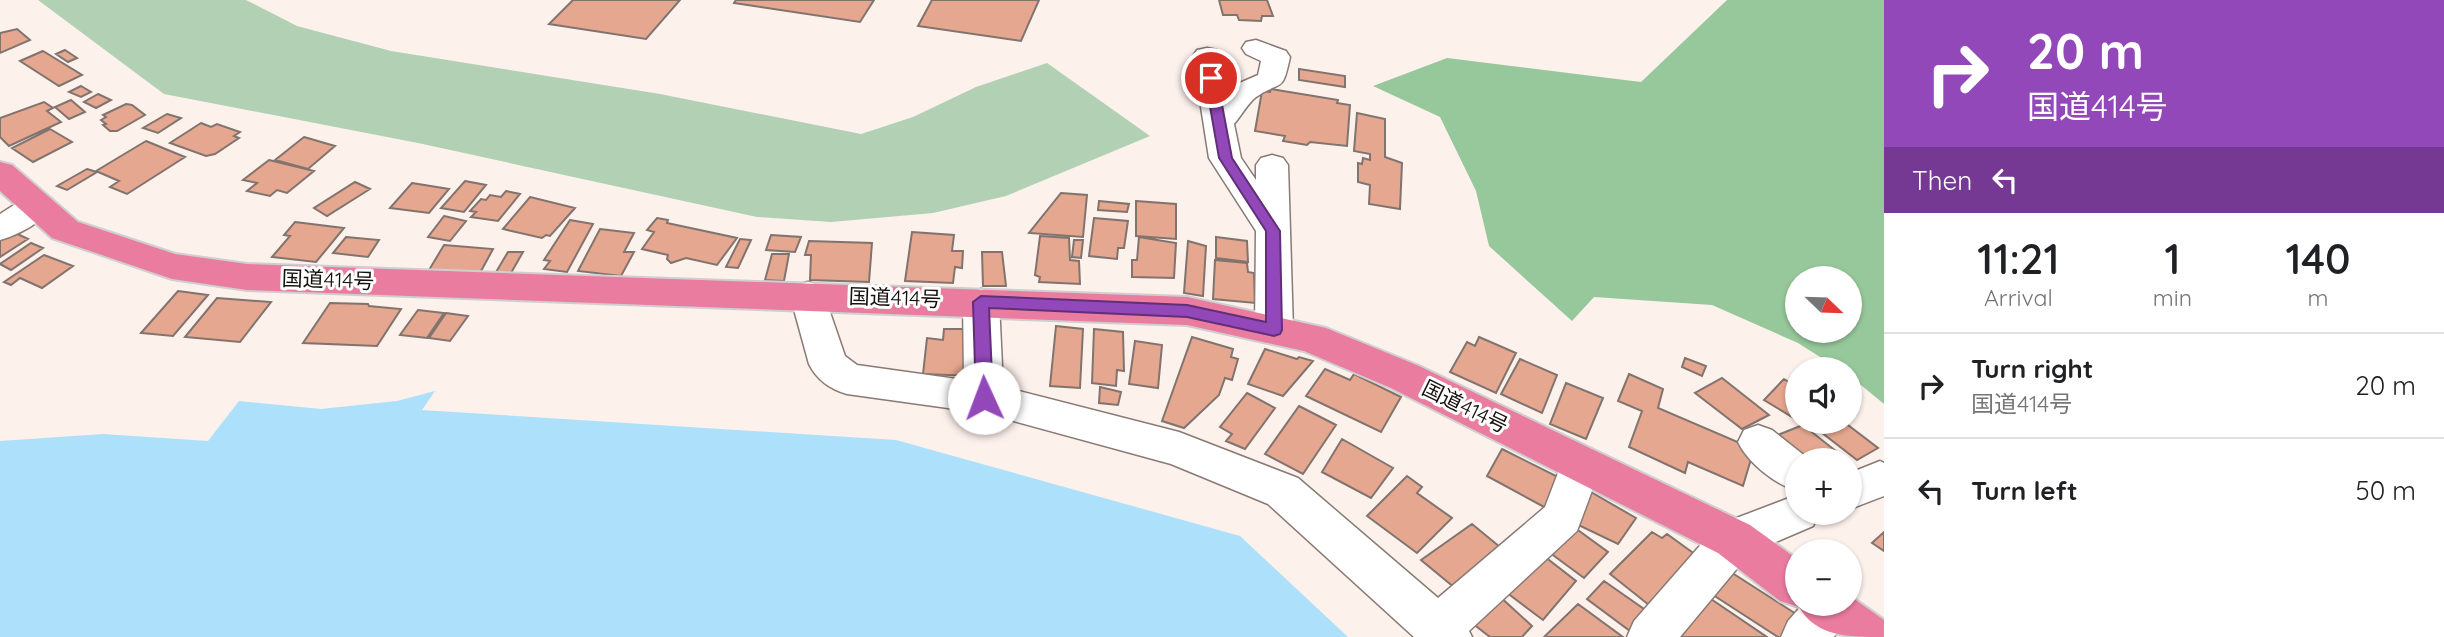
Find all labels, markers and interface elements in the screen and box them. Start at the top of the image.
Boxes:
text: 20 m [2027,20,2144,81]
icon: right [1912,28,2003,119]
pin [1181,48,1241,108]
icon: arrive [1192,59,1230,97]
text: 国道414号 [2027,86,2168,126]
icon: left [1986,161,2024,199]
text: Then [1912,164,1972,197]
text: 11:21 [1977,232,2060,285]
text: 1 [2164,232,2181,285]
text: 140 [2285,232,2351,285]
street label: 国道414号 [281,264,375,294]
north arrow [1785,266,1862,343]
map controls [1785,266,1862,616]
street label: 国道414号 [848,282,942,312]
text: Arrival [1984,283,2053,312]
text: min [2153,283,2192,312]
text: m [2308,283,2329,312]
text: Turn right [1971,352,2093,385]
button: sound [1785,357,1862,434]
position arrow [947,361,1021,435]
icon: right [1912,367,1950,405]
text: 20 m [2355,369,2416,402]
street label: 国道414号 [1418,374,1513,438]
text: 国道414号 [1971,389,2072,418]
button: + [1785,448,1862,525]
icon: left [1912,472,1950,510]
text: Turn left [1971,474,2078,507]
text: 50 m [2356,474,2416,507]
button: − [1785,539,1862,616]

